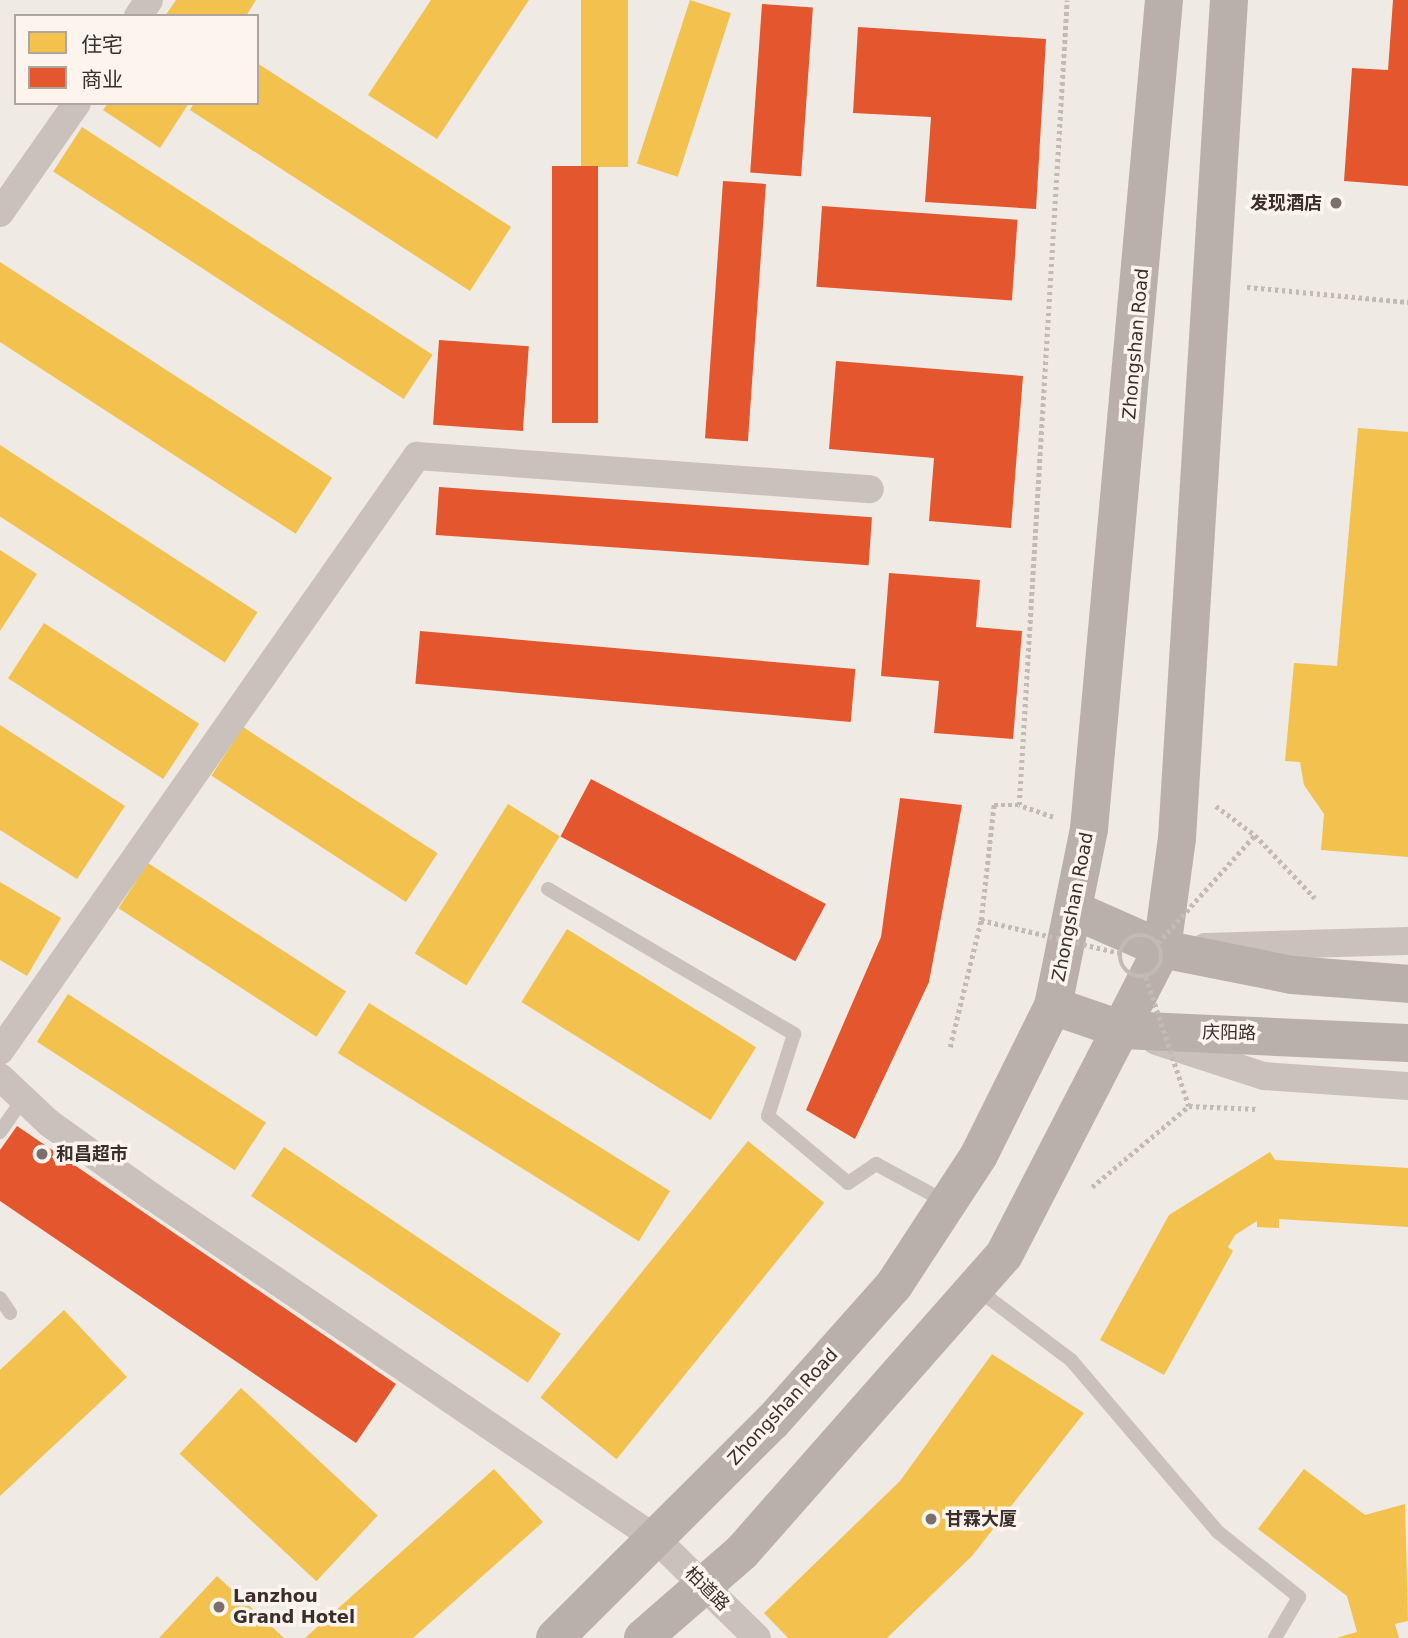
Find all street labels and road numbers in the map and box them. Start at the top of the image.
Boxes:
street label: Zhongshan Road [1119,267,1153,421]
street label: Zhongshan Road [1048,830,1098,984]
street label: 庆阳路 [1202,1022,1256,1044]
street label: Zhongshan Road [723,1344,843,1470]
street label: 柏道路 [680,1562,734,1616]

